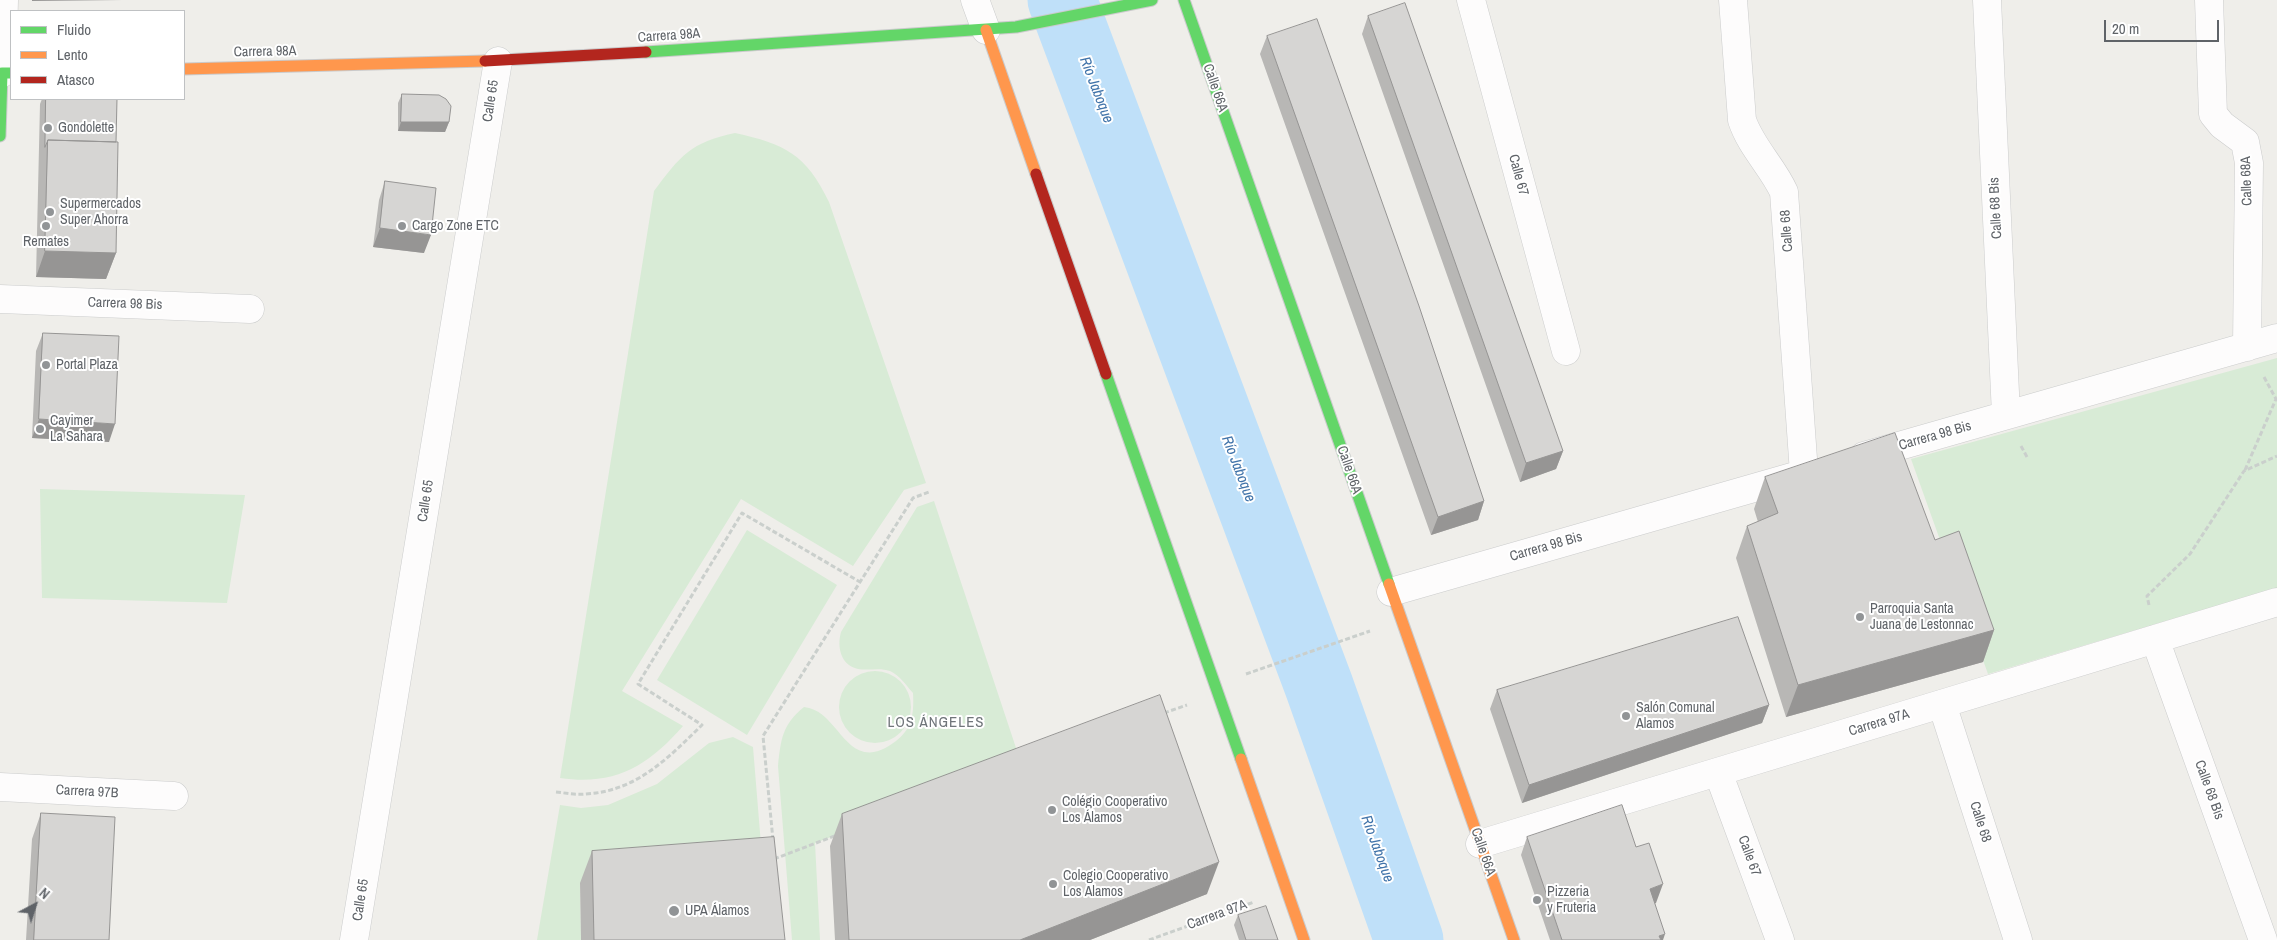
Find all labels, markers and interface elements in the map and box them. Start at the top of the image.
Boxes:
legend [10,10,185,100]
scale bar [2107,10,2222,42]
text: 20 m [2112,18,2139,39]
text: Fluido [57,19,91,40]
street label: Carrera 98A [637,25,701,47]
street label: Carrera 98A [234,43,296,61]
text: Lento [57,44,88,65]
water label: Río Jaboque [1075,54,1117,126]
street label: Calle 66A [1199,62,1231,114]
text: Atasco [57,69,95,90]
street label: Calle 65 [479,79,503,123]
place label: Gondolette [58,120,114,136]
marker: Gondolette [42,122,54,134]
street label: Calle 67 [1504,152,1532,198]
street label: Calle 68A [2238,156,2256,206]
street label: Calle 68 Bis [1986,177,2006,239]
place label: Supermercados Super Ahorra [60,196,141,228]
marker: Supermercados Super Ahorra [44,206,56,218]
street label: Calle 68 [1777,209,1797,253]
place label: Cargo Zone ETC [412,218,499,234]
marker: Remates [40,220,52,232]
marker: Cargo Zone ETC [396,220,408,232]
place label: Remates [23,234,69,250]
street label: Carrera 98 Bis [87,294,163,314]
place label: Portal Plaza [56,357,118,373]
marker: Portal Plaza [40,359,52,371]
place label: Cayimer La Sahara [50,413,103,446]
street label: Carrera 98 Bis [1897,418,1973,454]
marker: Cayimer La Sahara [34,423,46,435]
water label: Río Jaboque [1217,433,1259,505]
street label: Calle 66A [1333,444,1365,496]
street label: Calle 65 [414,479,438,523]
street label: Carrera 98 Bis [1508,529,1584,565]
place label: Parroquia Santa Juana de Lestonnac [1870,601,1973,634]
marker: Parroquia Santa Juana de Lestonnac [1854,611,1866,623]
place label: Salón Comunal Alamos [1636,700,1714,732]
street label: Carrera 97A [1847,706,1911,740]
marker: Salón Comunal Alamos [1620,710,1632,722]
district label: LOS ÁNGELES [886,714,986,732]
street label: Calle 68 Bis [2191,758,2227,822]
street label: Carrera 97B [55,782,119,802]
place label: Colégio Cooperativo Los Álamos [1062,794,1167,826]
street label: Calle 68 [1966,799,1994,845]
marker: Colégio Cooperativo Los Álamos [1046,804,1058,816]
water label: Río Jaboque [1357,813,1397,885]
street label: Calle 66A [1467,826,1499,878]
street label: Calle 67 [1734,833,1764,879]
place label: Colegio Cooperativo Los Alamos [1063,868,1168,900]
street label: Calle 65 [349,878,373,922]
marker: Colegio Cooperativo Los Alamos [1047,878,1059,890]
north arrow [10,880,60,930]
text: N [36,884,54,903]
place label: Pizzeria y Fruteria [1547,884,1596,916]
marker: Pizzeria y Fruteria [1531,894,1543,906]
street label: Carrera 97A [1185,896,1249,934]
place label: UPA Álamos [685,903,749,919]
marker: UPA Álamos [667,904,681,918]

